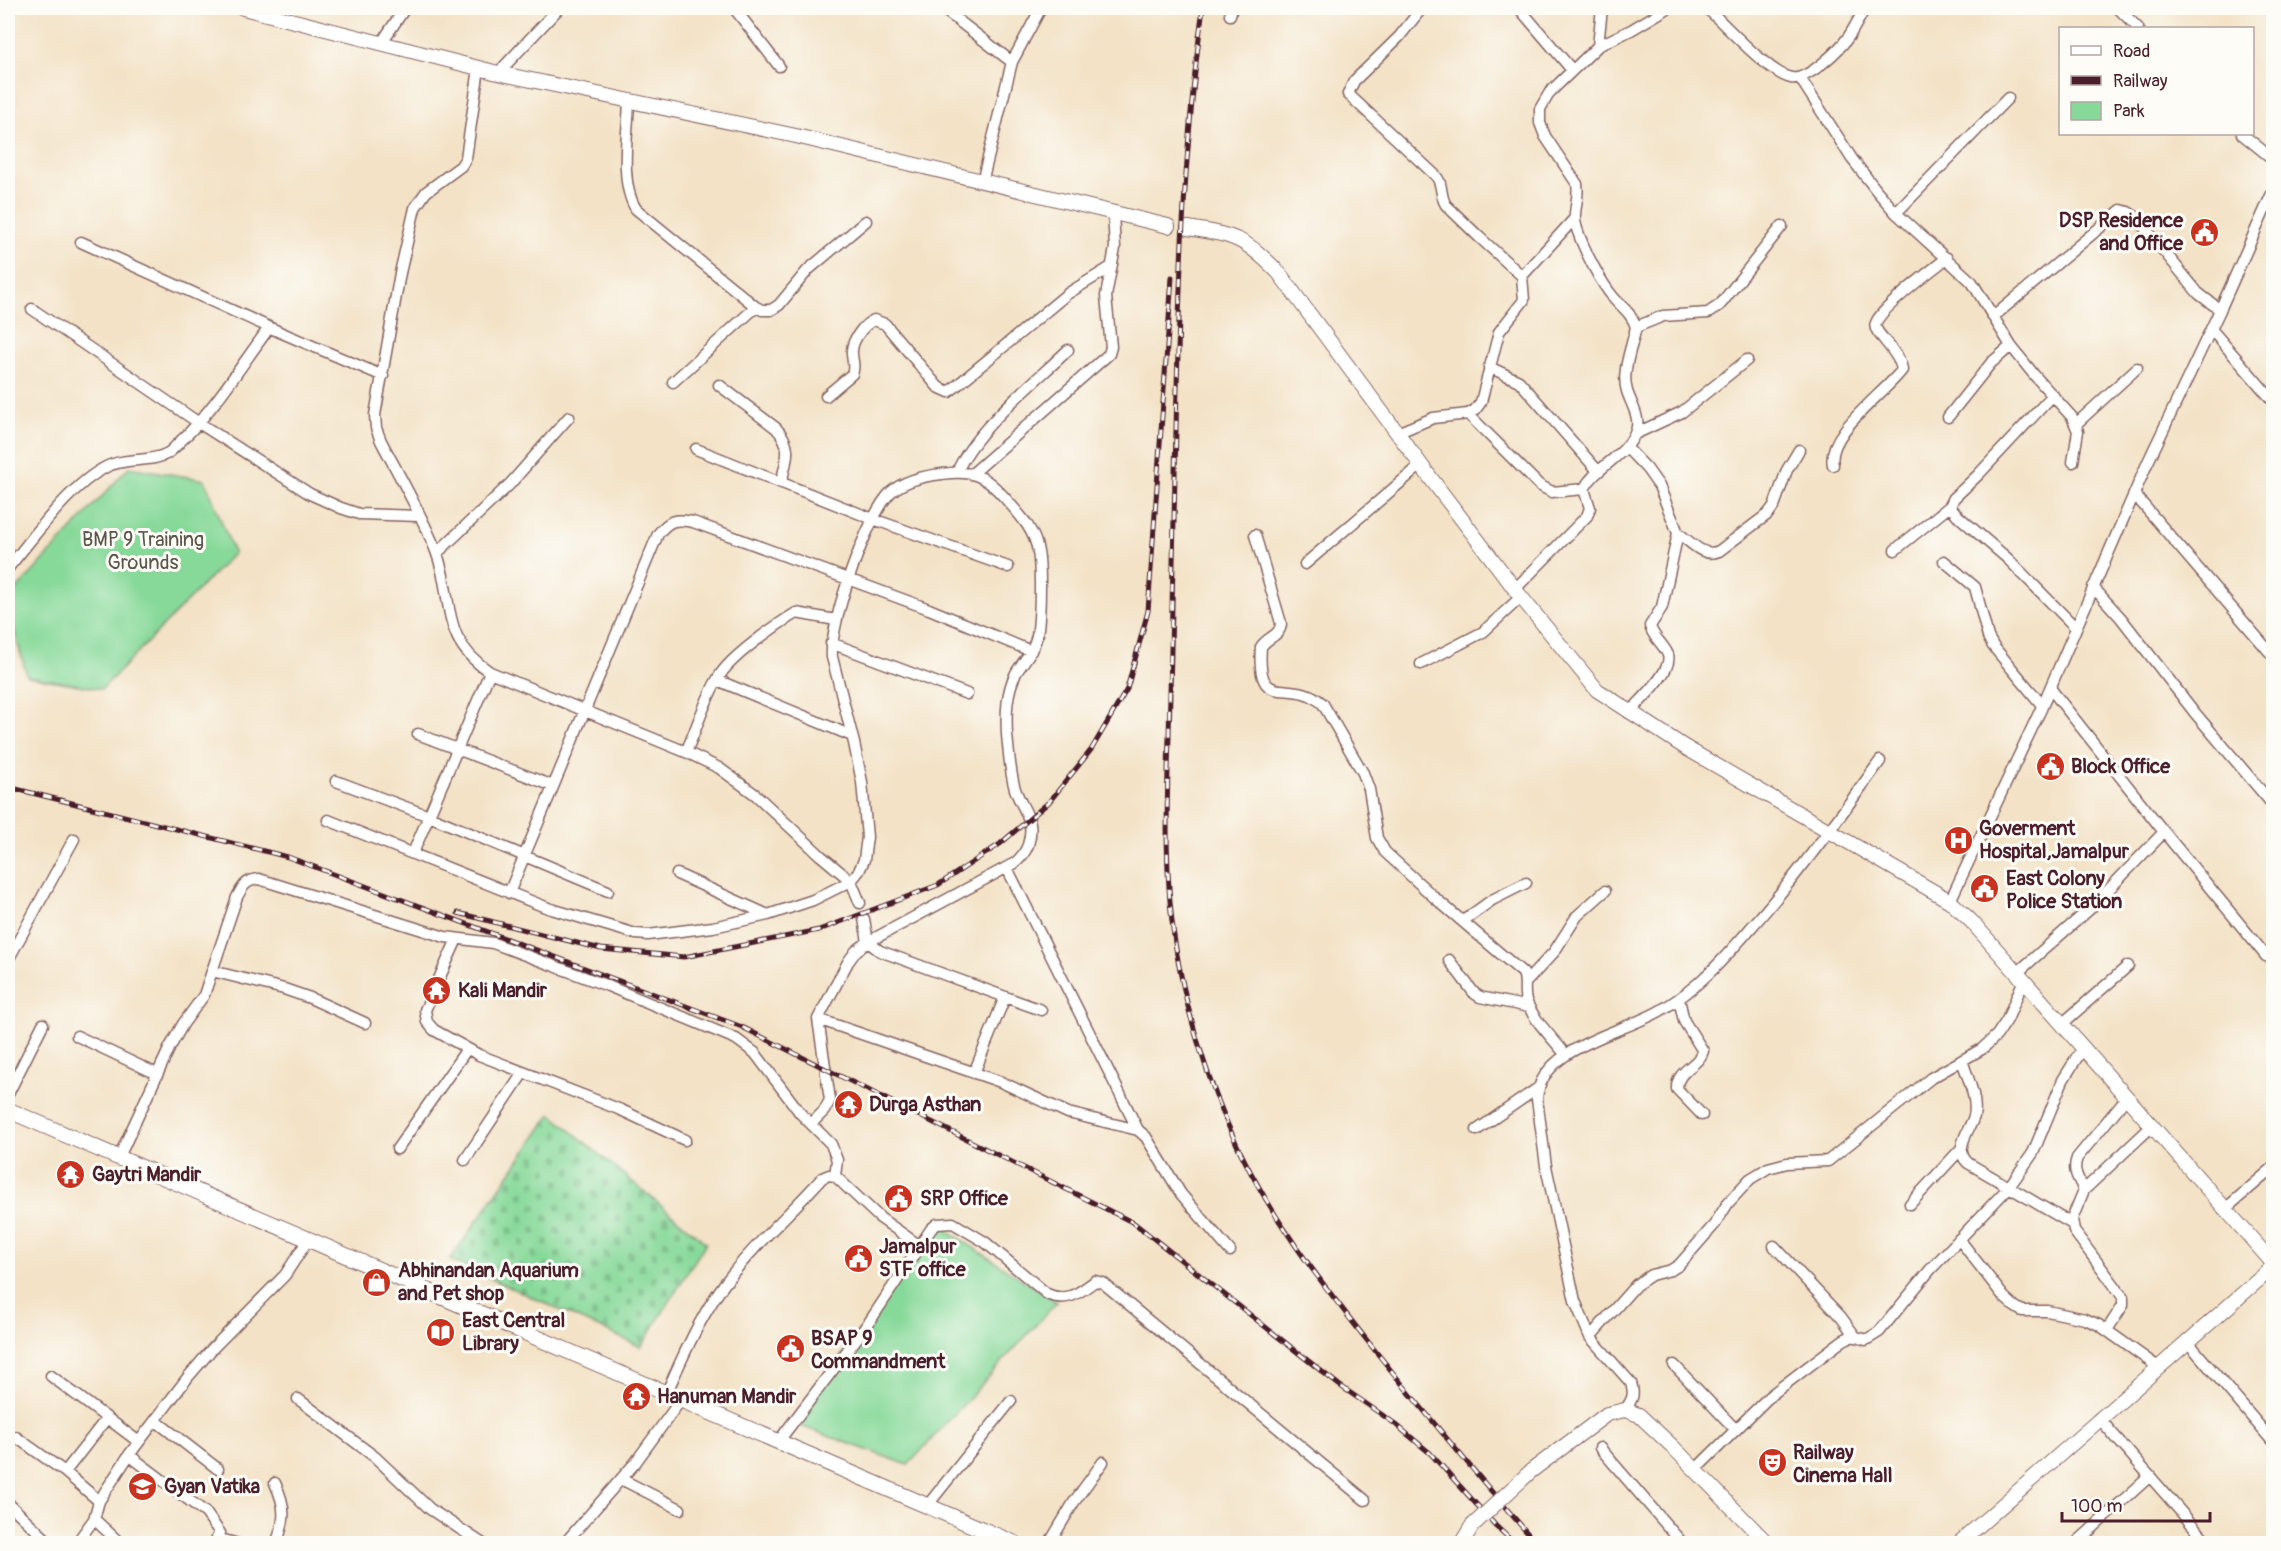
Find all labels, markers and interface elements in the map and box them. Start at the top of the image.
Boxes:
legend [2059,27,2254,135]
text: Road [2113,40,2150,63]
text: Railway [2113,70,2168,93]
text: Park [2113,100,2145,123]
place label: DSP Residence and Office [2059,208,2184,256]
public building icon: DSP Residence and Office [2188,216,2220,248]
park label: BMP 9 Training Grounds [82,527,204,575]
public building icon: Block Office [2034,750,2066,782]
place label: Block Office [2071,754,2171,779]
place label: Goverment Hospital,Jamalpur [1979,816,2130,864]
hospital icon: Goverment Hospital,Jamalpur [1942,824,1974,856]
place label: East Colony Police Station [2006,866,2122,914]
public building icon: East Colony Police Station [1969,873,2001,905]
temple icon: Kali Mandir [421,974,453,1006]
place label: Kali Mandir [458,978,548,1003]
temple icon: Durga Asthan [832,1088,864,1120]
place label: Durga Asthan [869,1092,981,1117]
temple icon: Gaytri Mandir [55,1158,87,1190]
place label: Gaytri Mandir [92,1162,202,1187]
public building icon: SRP Office [883,1182,915,1214]
place label: SRP Office [920,1186,1009,1211]
place label: Jamalpur STF office [879,1234,967,1282]
public building icon: Jamalpur STF office [842,1242,874,1274]
place label: Abhinandan Aquarium and Pet shop [398,1258,579,1306]
shop icon: Abhinandan Aquarium and Pet shop [361,1266,393,1298]
place label: East Central Library [462,1308,565,1356]
library icon: East Central Library [425,1316,457,1348]
place label: BSAP 9 Commandment [811,1326,946,1374]
public building icon: BSAP 9 Commandment [774,1333,806,1365]
temple icon: Hanuman Mandir [620,1380,652,1412]
place label: Hanuman Mandir [657,1384,797,1409]
place label: Railway Cinema Hall [1793,1440,1893,1488]
theatre icon: Railway Cinema Hall [1756,1447,1788,1479]
school or university icon: Gyan Vatika [127,1470,159,1502]
place label: Gyan Vatika [164,1474,260,1499]
scale bar [2062,1485,2210,1523]
text: 100 m [2071,1495,2123,1518]

